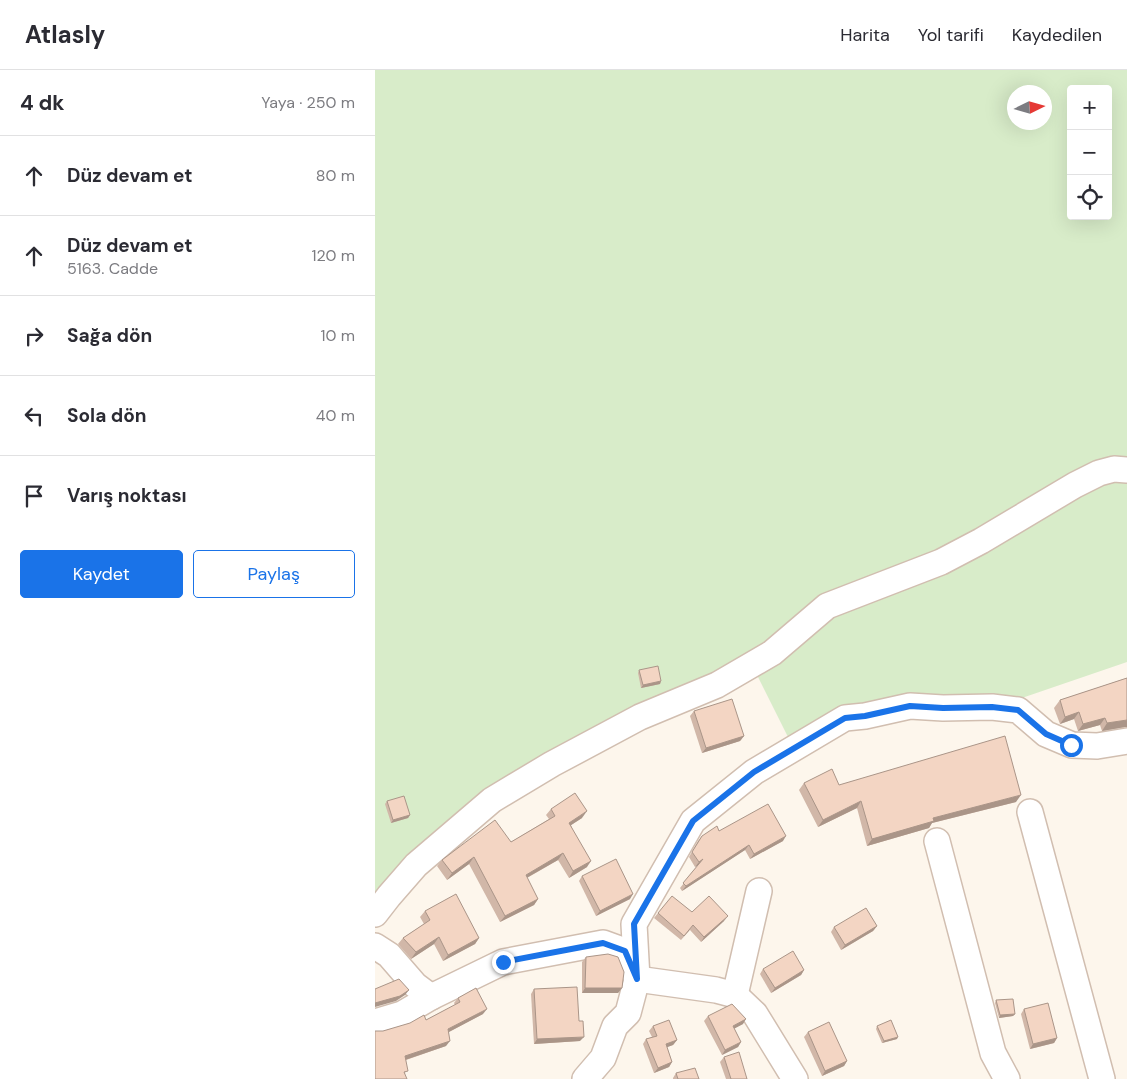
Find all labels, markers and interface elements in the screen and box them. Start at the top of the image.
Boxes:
text: Atlasly [25,19,105,50]
text: Harita [840,23,890,47]
text: Yol tarifi [918,23,984,47]
text: Kaydedilen [1012,23,1102,47]
north arrow [1007,85,1052,130]
map controls [1067,85,1112,220]
button: + [1067,85,1112,130]
text: 4 dk [20,89,64,117]
text: Yaya · 250 m [261,92,355,113]
button: − [1067,130,1112,175]
icon: ahead [20,162,48,190]
text: Düz devam et [67,163,193,188]
text: 80 m [316,165,355,186]
button: locate [1067,175,1112,220]
text: Düz devam et [67,233,193,258]
icon: ahead [20,242,48,270]
text: 120 m [311,245,355,266]
text: 5163. Cadde [67,258,158,279]
icon: right [20,322,48,350]
text: Sağa dön [67,323,152,348]
text: 10 m [321,325,355,346]
icon: left [20,402,48,430]
text: Sola dön [67,403,147,428]
text: 40 m [316,405,355,426]
icon: arrive [20,482,48,510]
text: Varış noktası [67,483,187,508]
button: Kaydet [20,550,183,598]
button: Paylaş [193,550,355,598]
route start [1060,734,1083,757]
route end [492,951,515,974]

